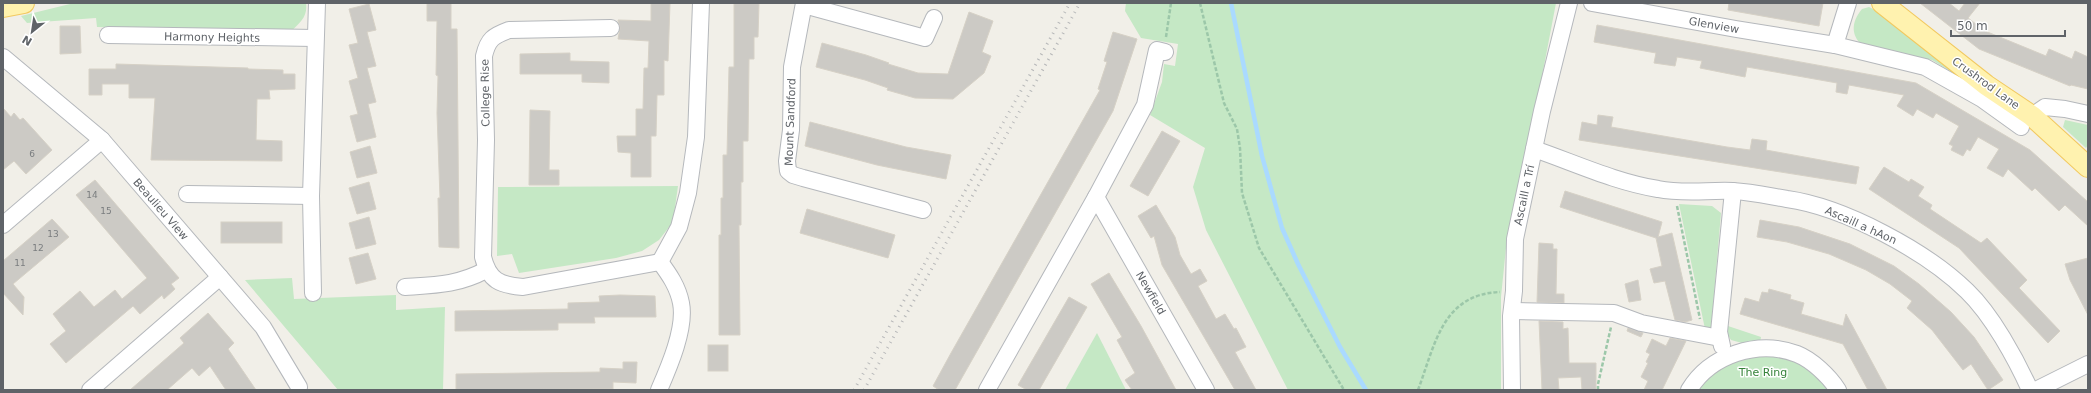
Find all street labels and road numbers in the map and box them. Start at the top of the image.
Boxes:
street label: Glenview [1688,15,1740,36]
street label: Harmony Heights [164,30,260,45]
street label: Crushrod Lane [1950,55,2022,112]
street label: College Rise [478,59,493,127]
street label: Mount Sandford [782,78,799,166]
street label: Ascaill a Trí [1512,163,1537,227]
street label: Beaulieu View [130,176,191,243]
street label: Ascaill a hAon [1823,204,1899,247]
street label: Newfield [1133,269,1168,317]

